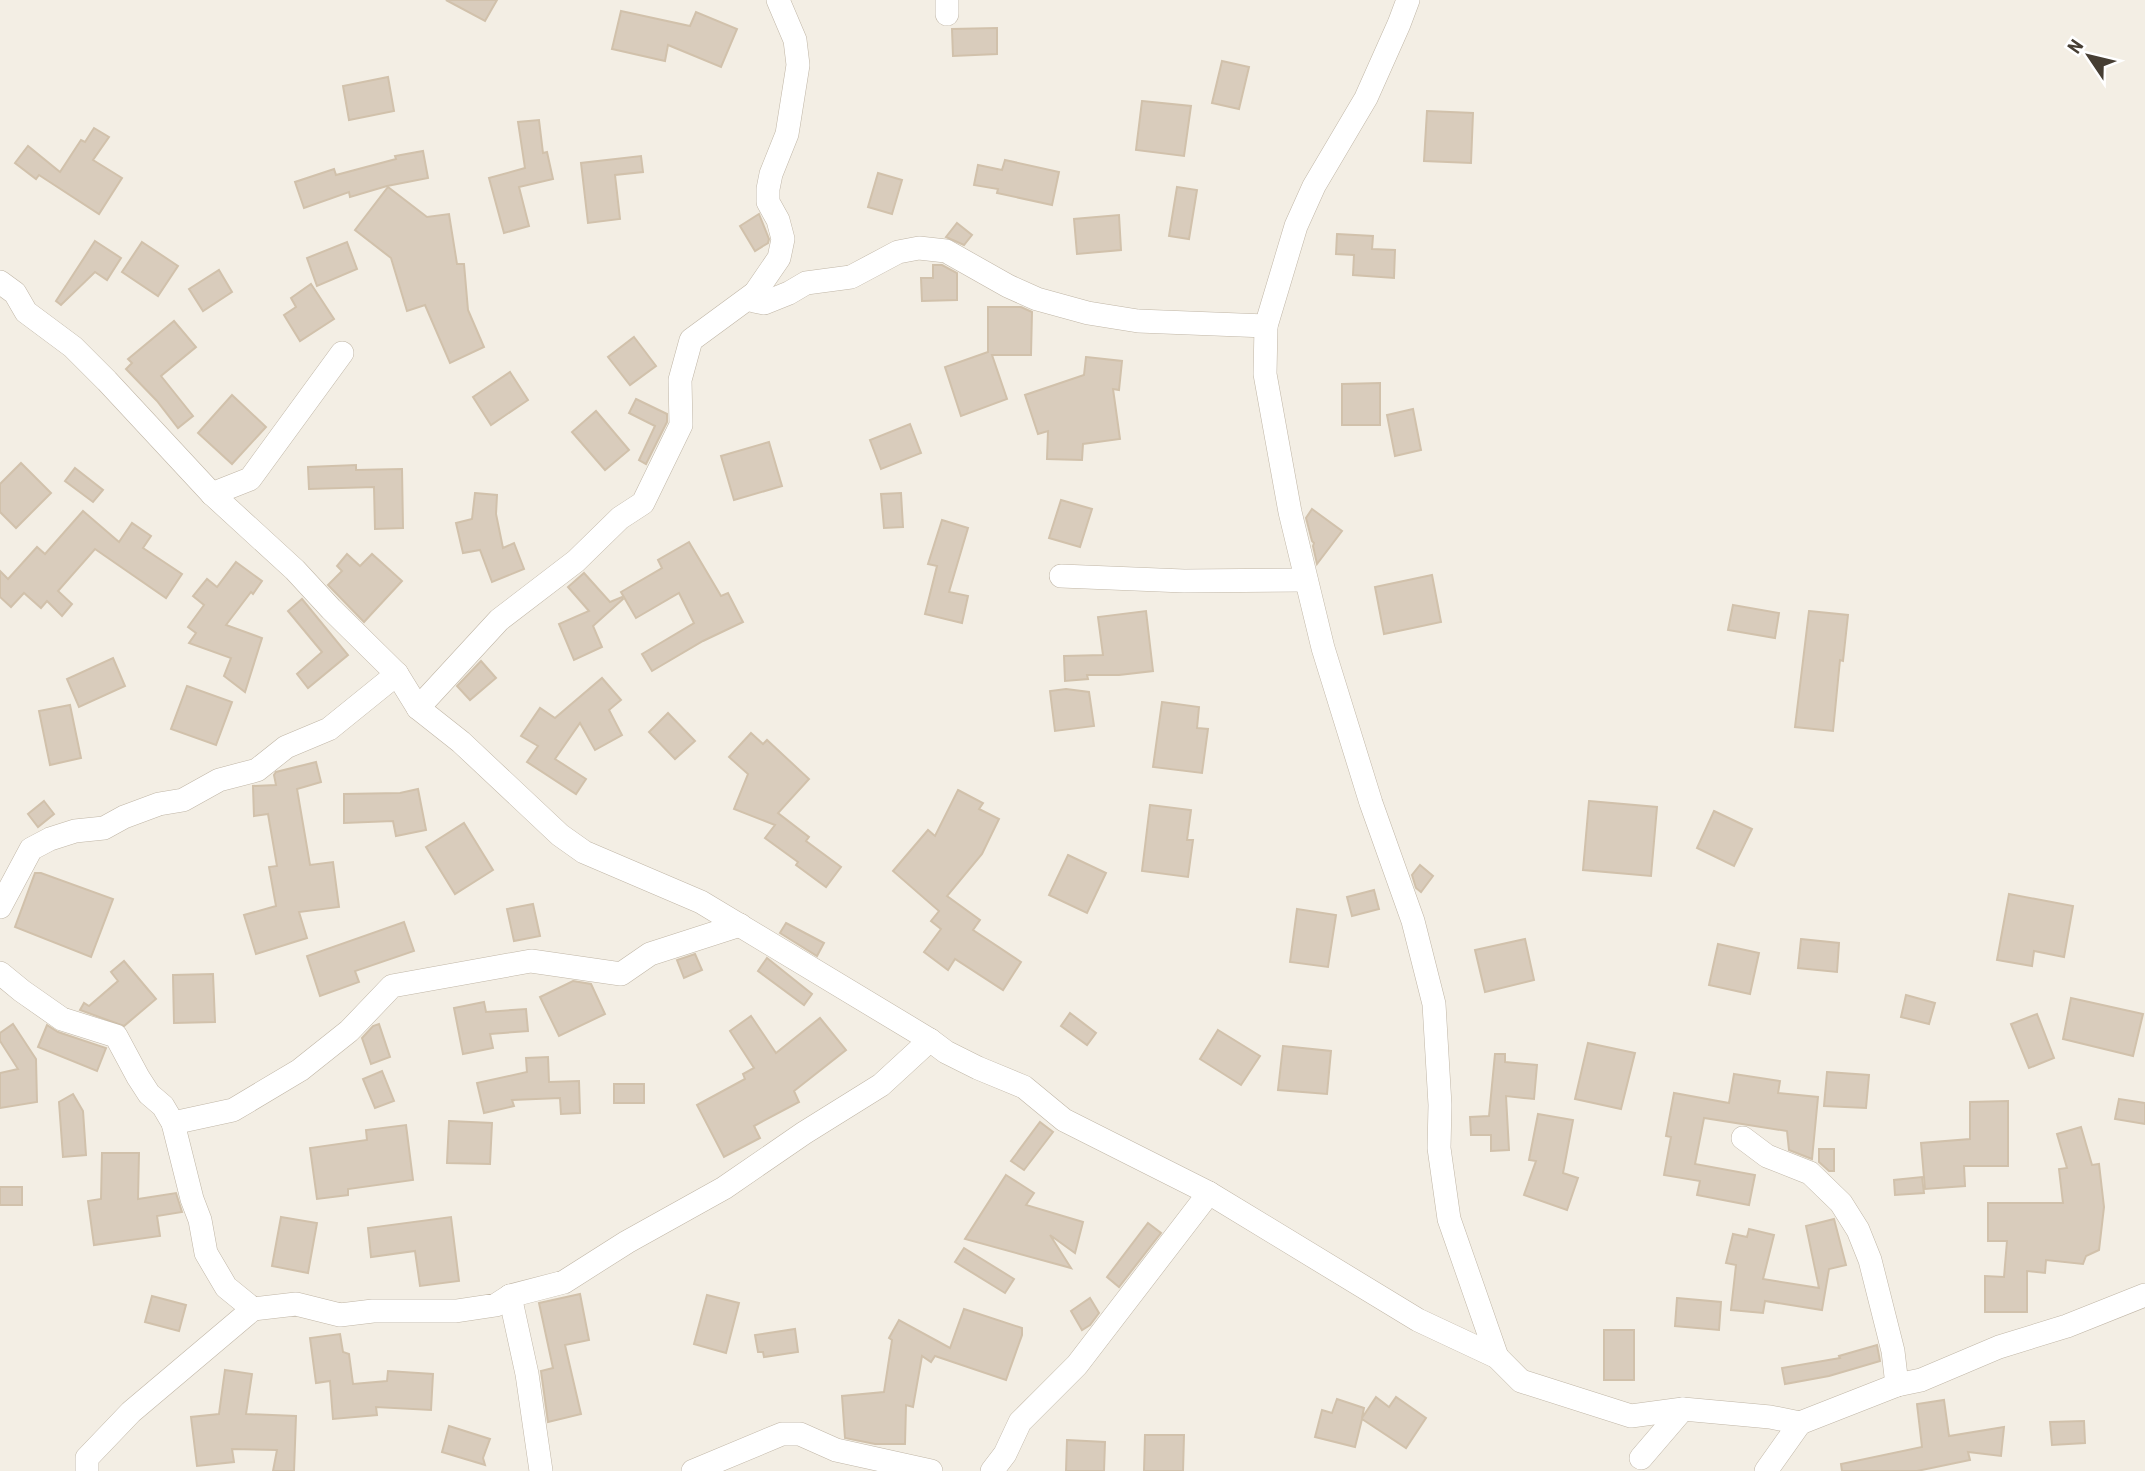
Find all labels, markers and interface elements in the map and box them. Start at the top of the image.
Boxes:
north arrow [2054,21,2124,91]
text: N [2063,35,2088,58]

